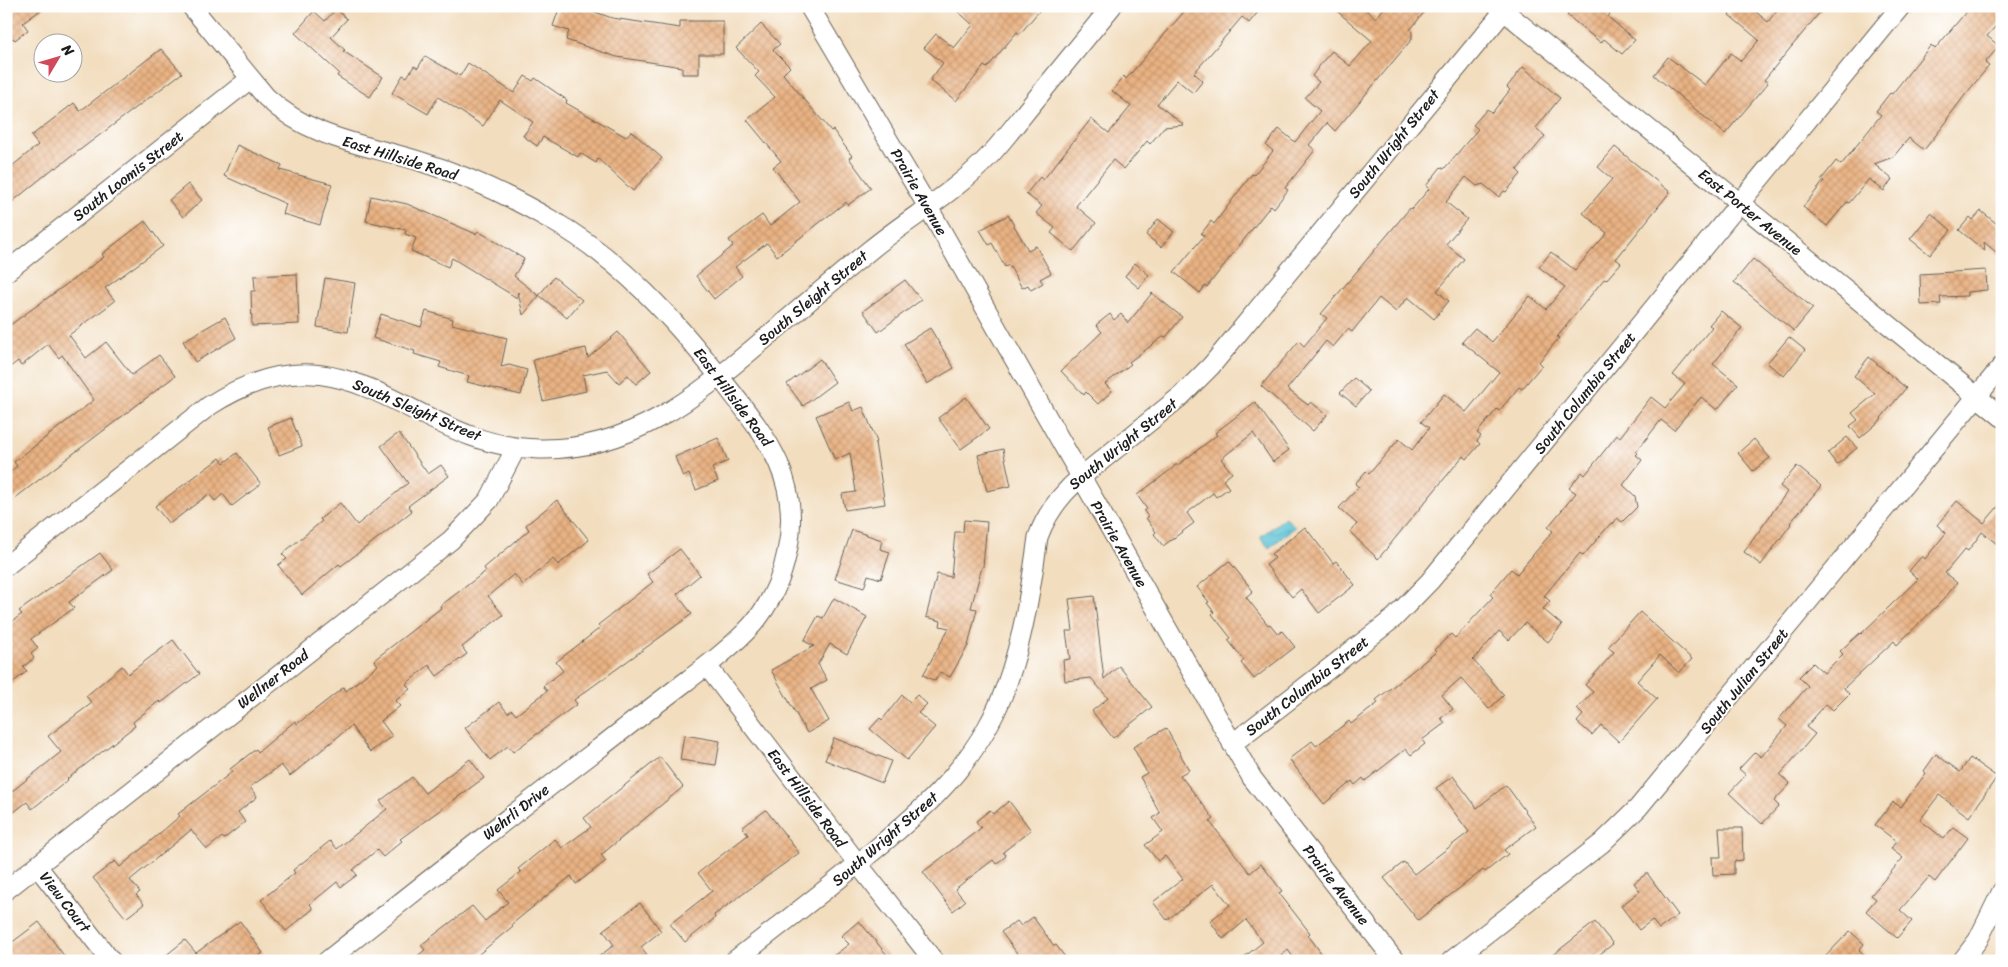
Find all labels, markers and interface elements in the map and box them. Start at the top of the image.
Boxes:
north arrow [32,32,82,82]
text: N [54,38,81,62]
street label: South Wright Street [1342,83,1447,204]
street label: South Loomis Street [67,124,190,228]
street label: East Hillside Road [339,128,462,188]
street label: Prairie Avenue [883,143,955,241]
street label: East Porter Avenue [1692,162,1808,262]
street label: South Sleight Street [752,243,875,352]
street label: South Columbia Street [1527,326,1643,460]
street label: East Hillside Road [687,342,780,453]
street label: South Sleight Street [349,371,486,449]
street label: South Wright Street [1063,391,1184,496]
street label: Prairie Avenue [1083,495,1155,593]
street label: South Julian Street [1693,622,1795,740]
street label: South Columbia Street [1239,629,1375,743]
street label: Wellner Road [231,642,316,716]
street label: East Hillside Road [761,743,854,854]
street label: Wehrli Drive [477,777,556,847]
street label: South Wright Street [826,784,945,893]
street label: Prairie Avenue [1296,839,1376,932]
street label: View Court [33,866,98,939]

